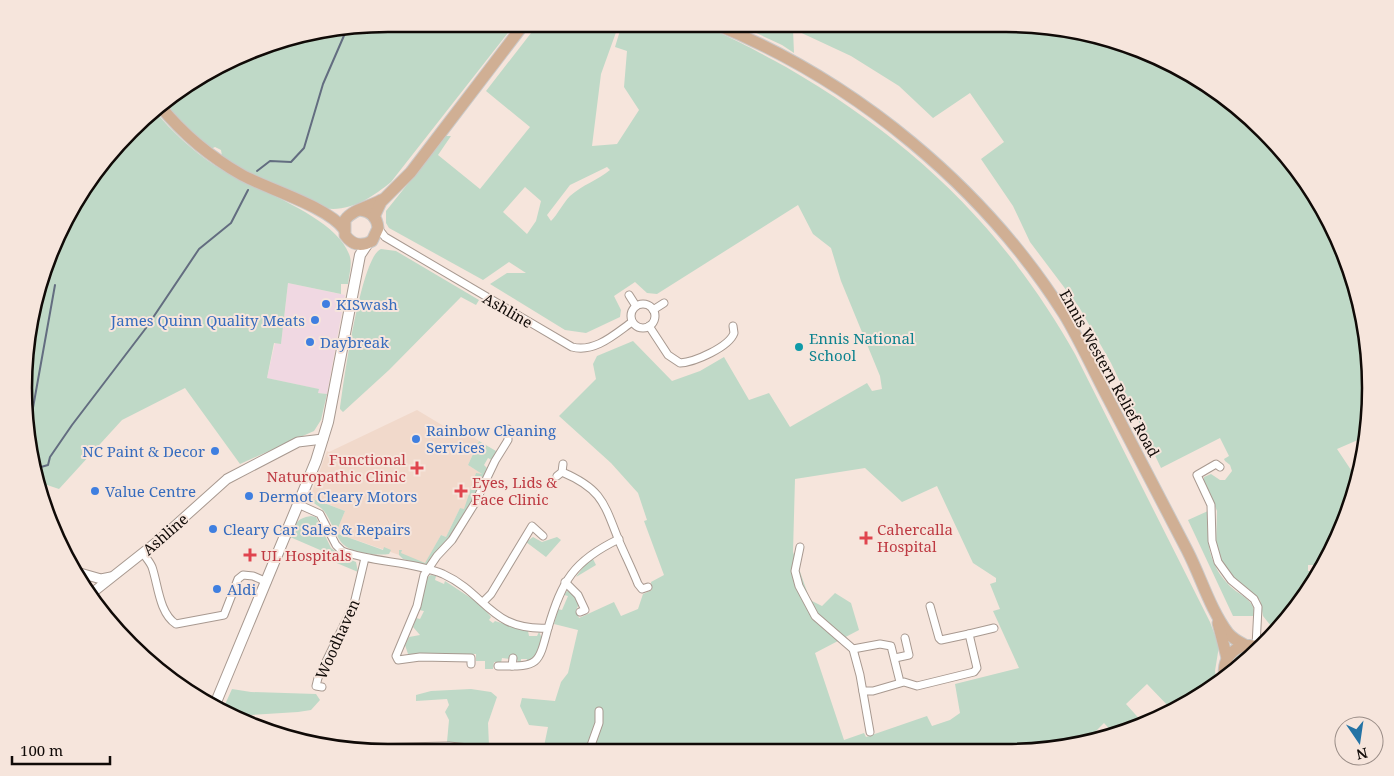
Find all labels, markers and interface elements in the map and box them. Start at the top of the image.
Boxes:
street label: Ennis Western Relief Road [1056,286,1164,460]
street label: Ashline [480,288,536,332]
place label: KISwash [336,294,398,314]
marker: KISwash [320,298,332,310]
place label: James Quinn Quality Meats [110,310,305,330]
marker: James Quinn Quality Meats [309,314,321,326]
place label: Ennis National School [809,328,915,365]
place label: Daybreak [320,332,389,352]
marker: Daybreak [304,336,316,348]
marker: Ennis National School [793,341,805,353]
place label: Rainbow Cleaning Services [426,420,556,457]
marker: Rainbow Cleaning Services [410,433,422,445]
place label: NC Paint & Decor [82,441,205,461]
marker: NC Paint & Decor [209,445,221,457]
place label: Functional Naturopathic Clinic [267,449,406,486]
marker: Functional Naturopathic Clinic [410,461,424,475]
place label: Eyes, Lids & Face Clinic [472,472,557,509]
place label: Value Centre [105,481,196,501]
marker: Eyes, Lids & Face Clinic [454,484,468,498]
marker: Value Centre [89,485,101,497]
place label: Dermot Cleary Motors [259,486,418,506]
marker: Dermot Cleary Motors [243,490,255,502]
street label: Ashline [138,509,192,559]
place label: Cleary Car Sales & Repairs [223,519,411,539]
place label: Cahercalla Hospital [877,519,953,556]
marker: Cleary Car Sales & Repairs [207,523,219,535]
marker: Cahercalla Hospital [859,531,873,545]
place label: UL Hospitals [261,545,352,565]
marker: UL Hospitals [243,548,257,562]
place label: Aldi [227,579,256,599]
marker: Aldi [211,583,223,595]
street label: Woodhaven [310,596,364,682]
north arrow [1334,716,1384,766]
scale bar [12,734,110,766]
text: 100 m [20,740,63,760]
text: N [1355,744,1370,765]

